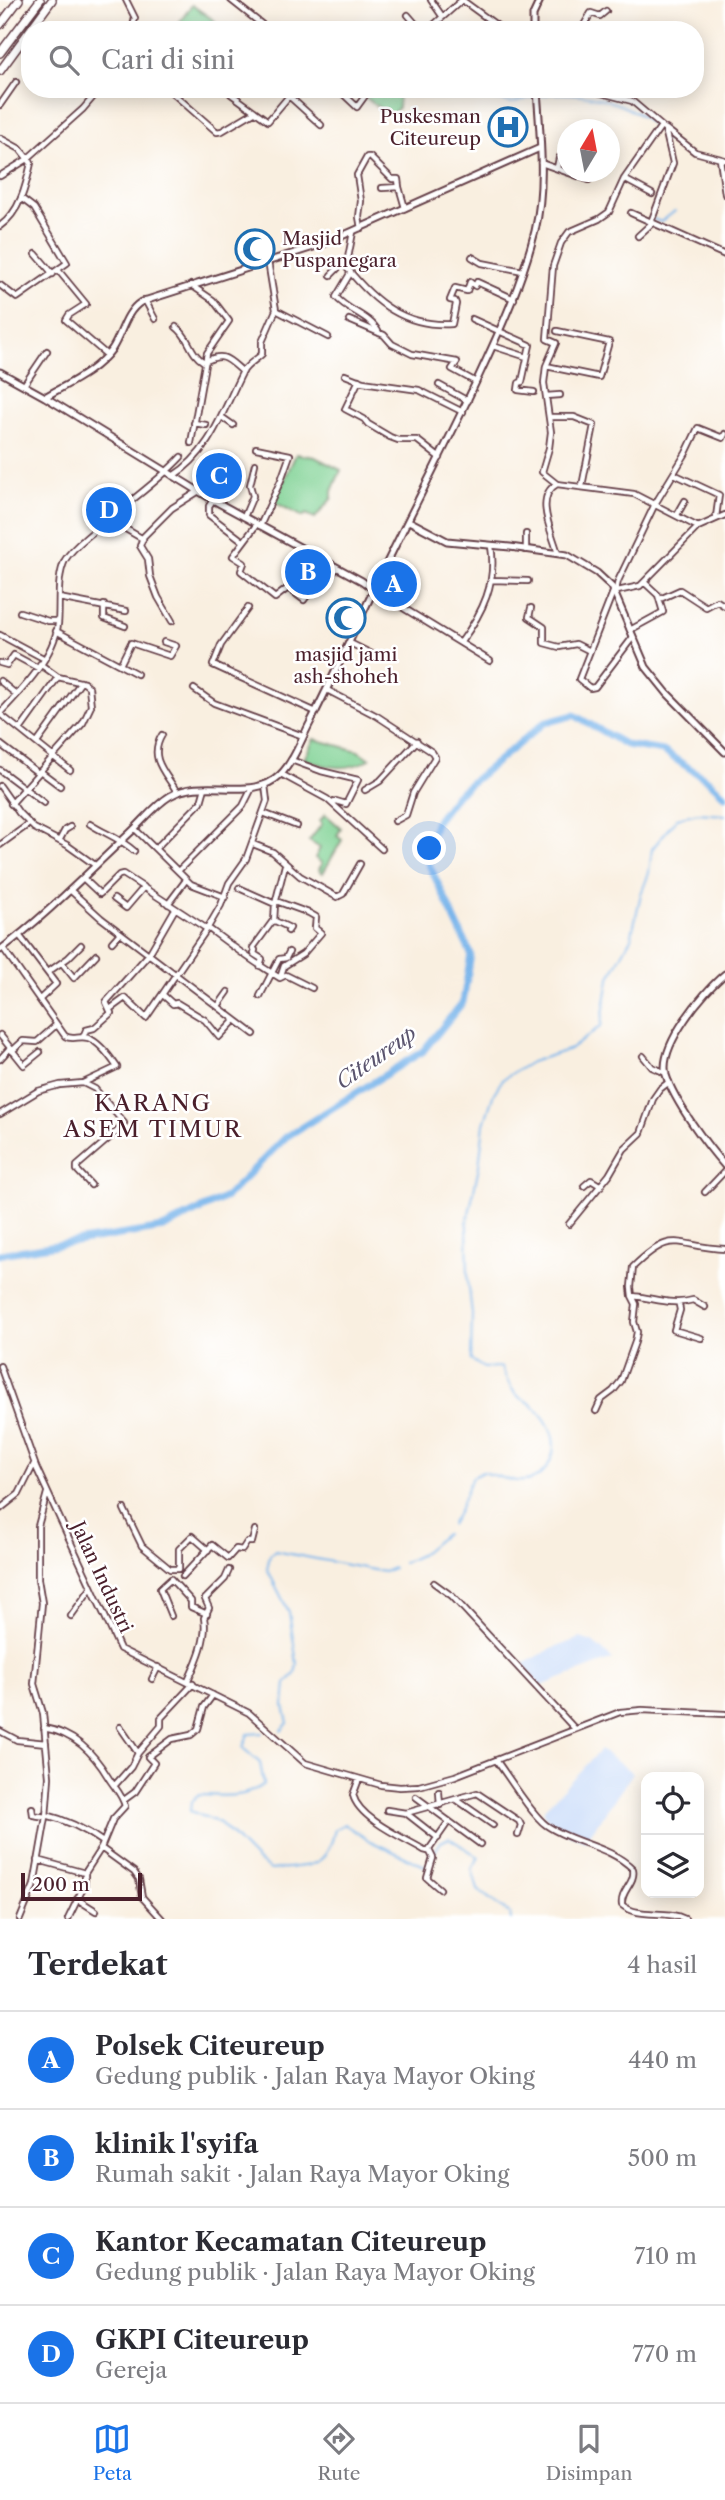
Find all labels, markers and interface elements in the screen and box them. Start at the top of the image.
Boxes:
search box [21,21,704,98]
icon: search [45,41,83,79]
text: Cari di sini [101,44,235,76]
place label: Puskesman Citeureup [380,105,481,150]
hospital icon: Puskesman Citeureup [487,106,529,148]
north arrow [557,119,620,182]
place label: Masjid Puspanegara [282,227,397,272]
mosque icon: Masjid Puspanegara [234,228,276,270]
pin: C [196,450,242,502]
pin: D [86,484,132,536]
pin: B [285,546,331,598]
pin: A [371,558,417,610]
mosque icon: masjid jami ash-shoheh [325,597,367,639]
place label: masjid jami ash-shoheh [293,643,399,688]
your location [412,831,446,865]
water label: Citeureup [331,1020,421,1094]
district label: KARANG ASEM TIMUR [62,1089,243,1143]
street label: Jalan Industri [65,1515,138,1636]
map controls [641,1772,704,1898]
button: locate [641,1772,704,1835]
button: layers [641,1835,704,1898]
scale bar [21,1870,142,1902]
text: 200 m [32,1873,90,1896]
text: Terdekat [28,1946,168,1983]
text: 4 hasil [627,1951,697,1979]
text: Polsek Citeureup [95,2030,325,2062]
text: A [42,2046,60,2074]
text: 440 m [628,2046,697,2074]
text: Gedung publik · Jalan Raya Mayor Oking [95,2062,535,2090]
text: klinik l'syifa [95,2128,259,2160]
text: B [42,2144,60,2172]
text: 500 m [628,2144,697,2172]
text: Rumah sakit · Jalan Raya Mayor Oking [95,2160,509,2188]
text: Kantor Kecamatan Citeureup [95,2226,486,2258]
text: C [42,2242,60,2270]
text: 710 m [634,2242,697,2270]
text: Gedung publik · Jalan Raya Mayor Oking [95,2258,535,2286]
text: GKPI Citeureup [95,2324,309,2356]
text: D [41,2340,61,2368]
text: 770 m [632,2340,697,2368]
text: Gereja [95,2356,167,2384]
tab: Peta [93,2420,132,2485]
tab: Rute [317,2420,360,2485]
tab: Disimpan [546,2420,632,2485]

